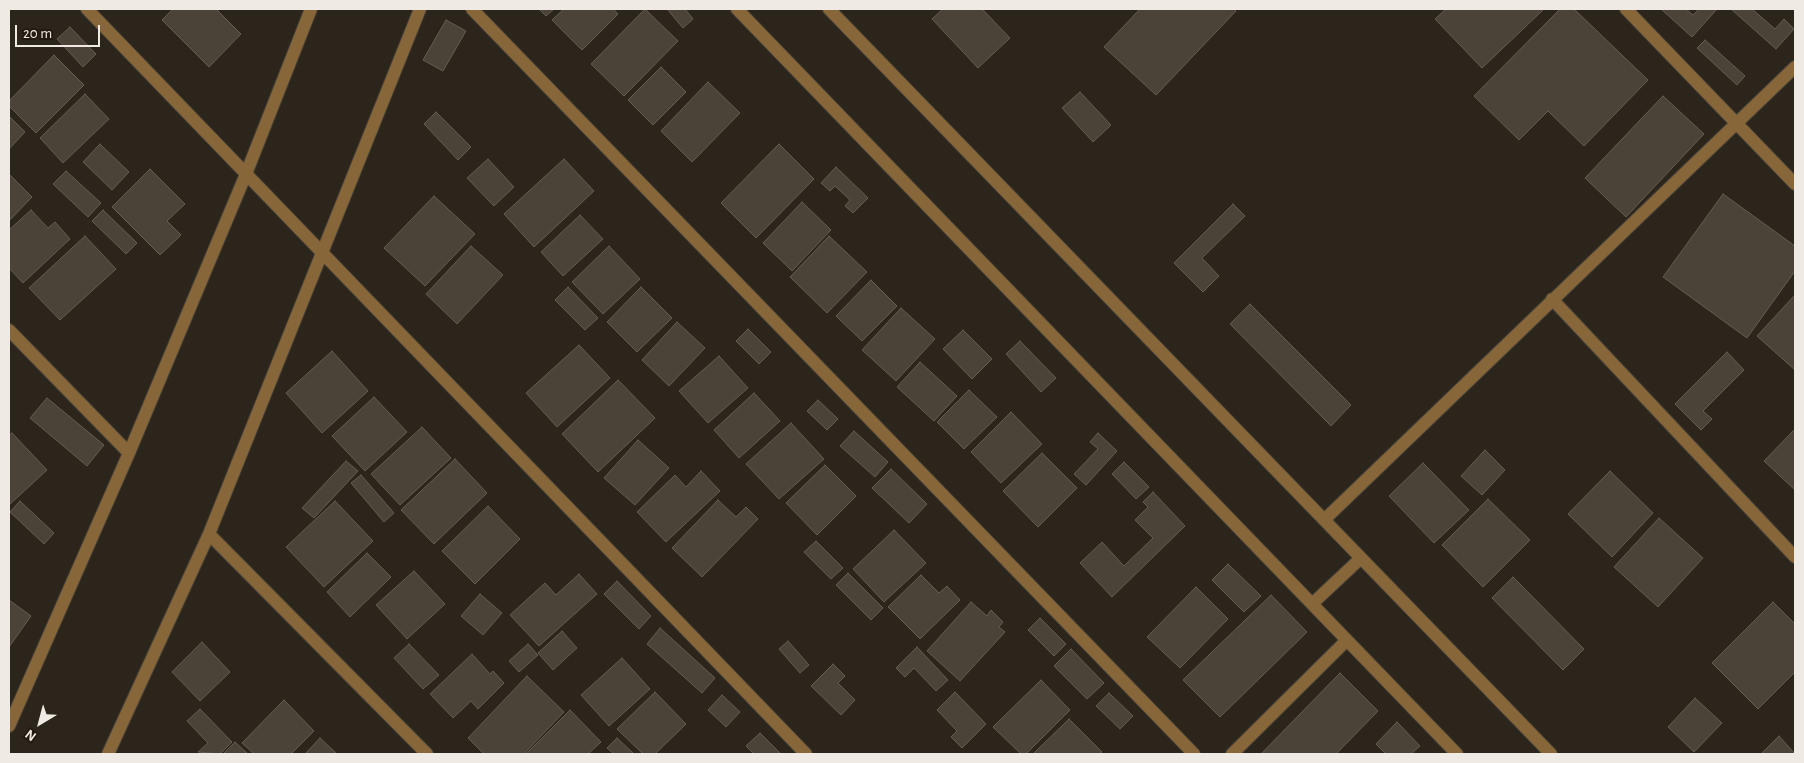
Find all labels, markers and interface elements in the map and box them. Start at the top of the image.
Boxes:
scale bar [18,15,102,47]
text: 20 m [23,26,52,41]
north arrow [15,698,65,748]
text: N [23,726,39,744]

